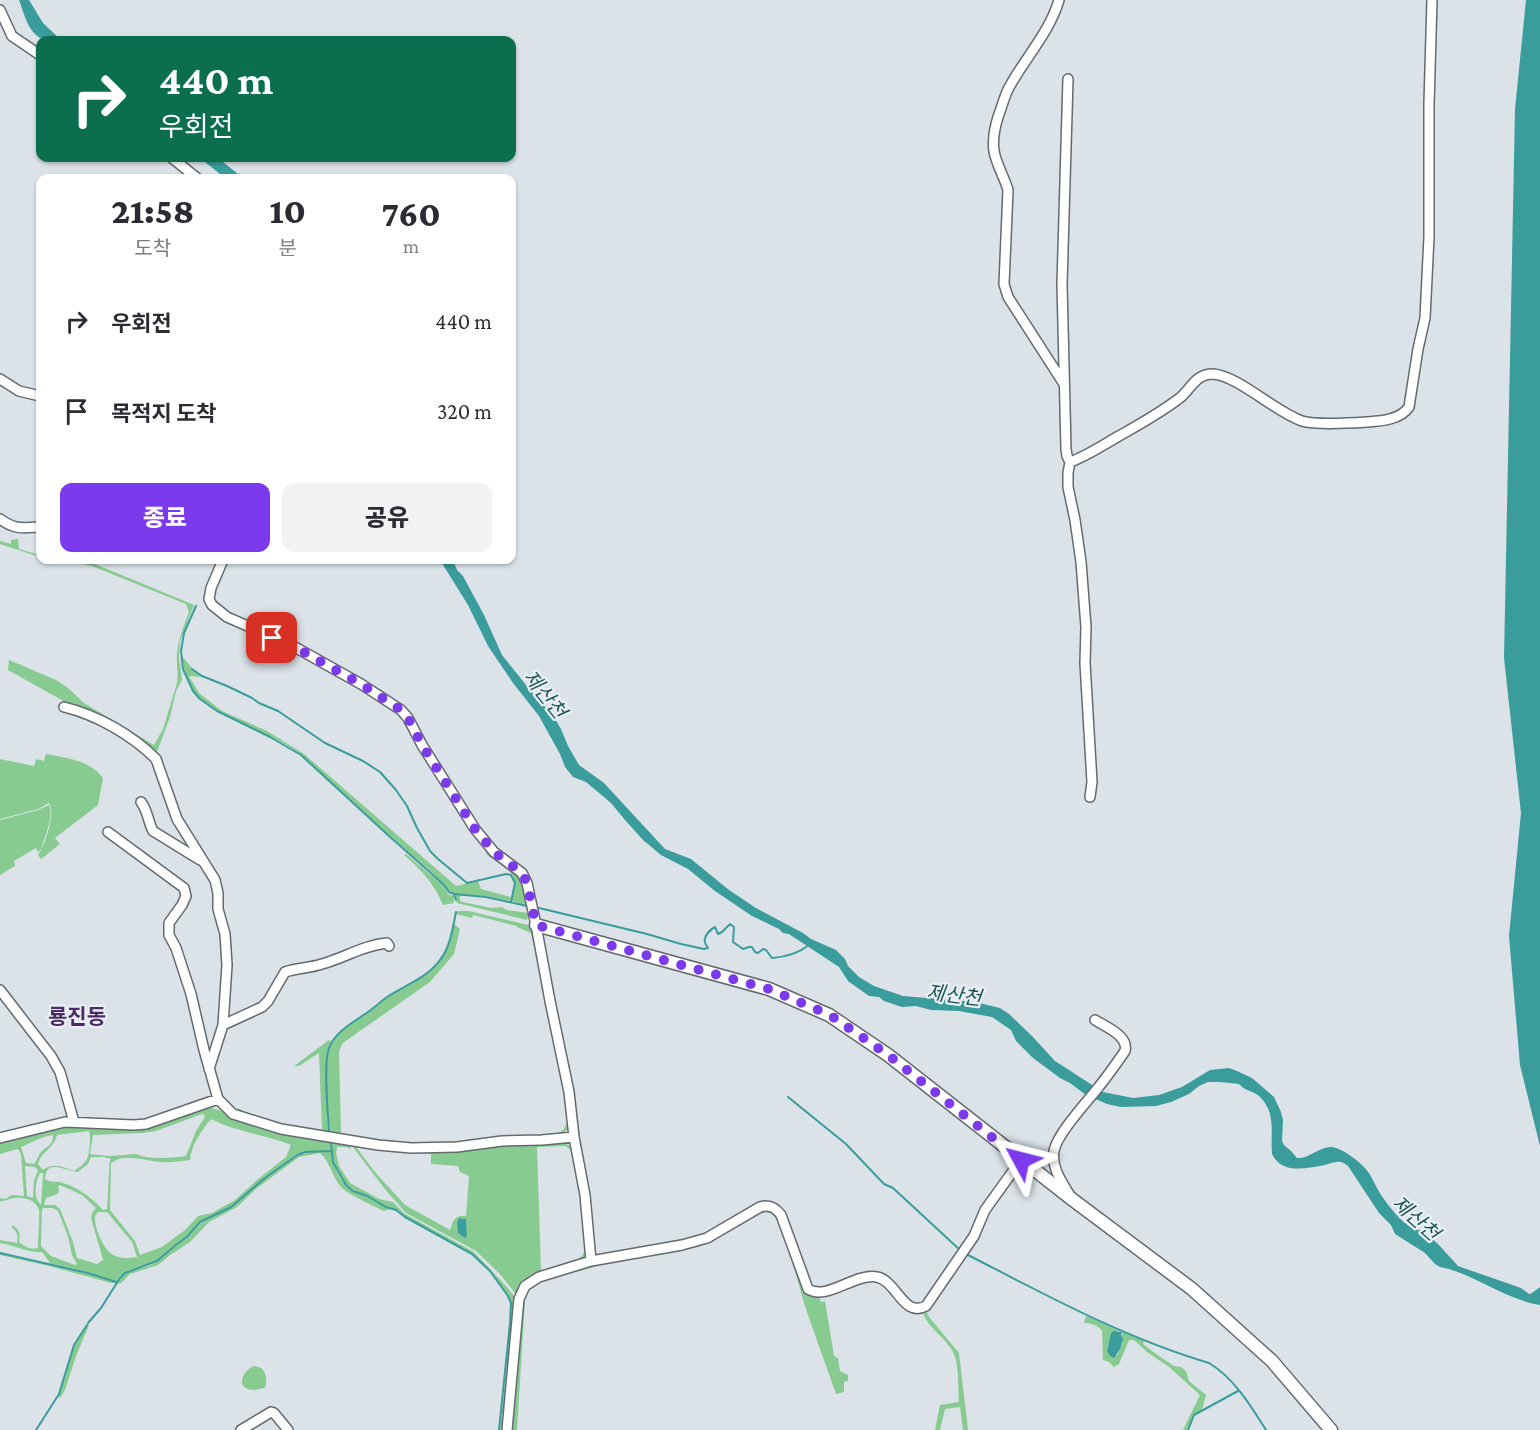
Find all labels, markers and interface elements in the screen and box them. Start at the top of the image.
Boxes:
text: 440 m [159,56,273,103]
icon: right [60,60,138,138]
text: 우회전 [159,112,234,142]
text: 21:58 [111,191,194,231]
text: 10 [269,191,306,231]
text: 760 [381,194,441,234]
text: m [403,235,419,257]
text: 도착 [134,237,171,259]
text: 분 [279,237,297,259]
icon: right [60,305,93,338]
text: 440 m [435,309,492,334]
text: 우회전 [111,311,172,336]
icon: arrive [60,395,93,428]
text: 320 m [437,399,492,424]
text: 목적지 도착 [111,401,216,426]
button: 종료 [60,483,270,552]
button: 공유 [282,483,492,552]
pin [246,612,297,663]
icon: arrive [255,621,288,654]
water label: 제산천 [519,666,573,724]
water label: 제산천 [925,981,985,1010]
district label: 룡진동 [48,1005,106,1029]
position arrow [989,1128,1053,1192]
water label: 제산천 [1388,1191,1446,1246]

